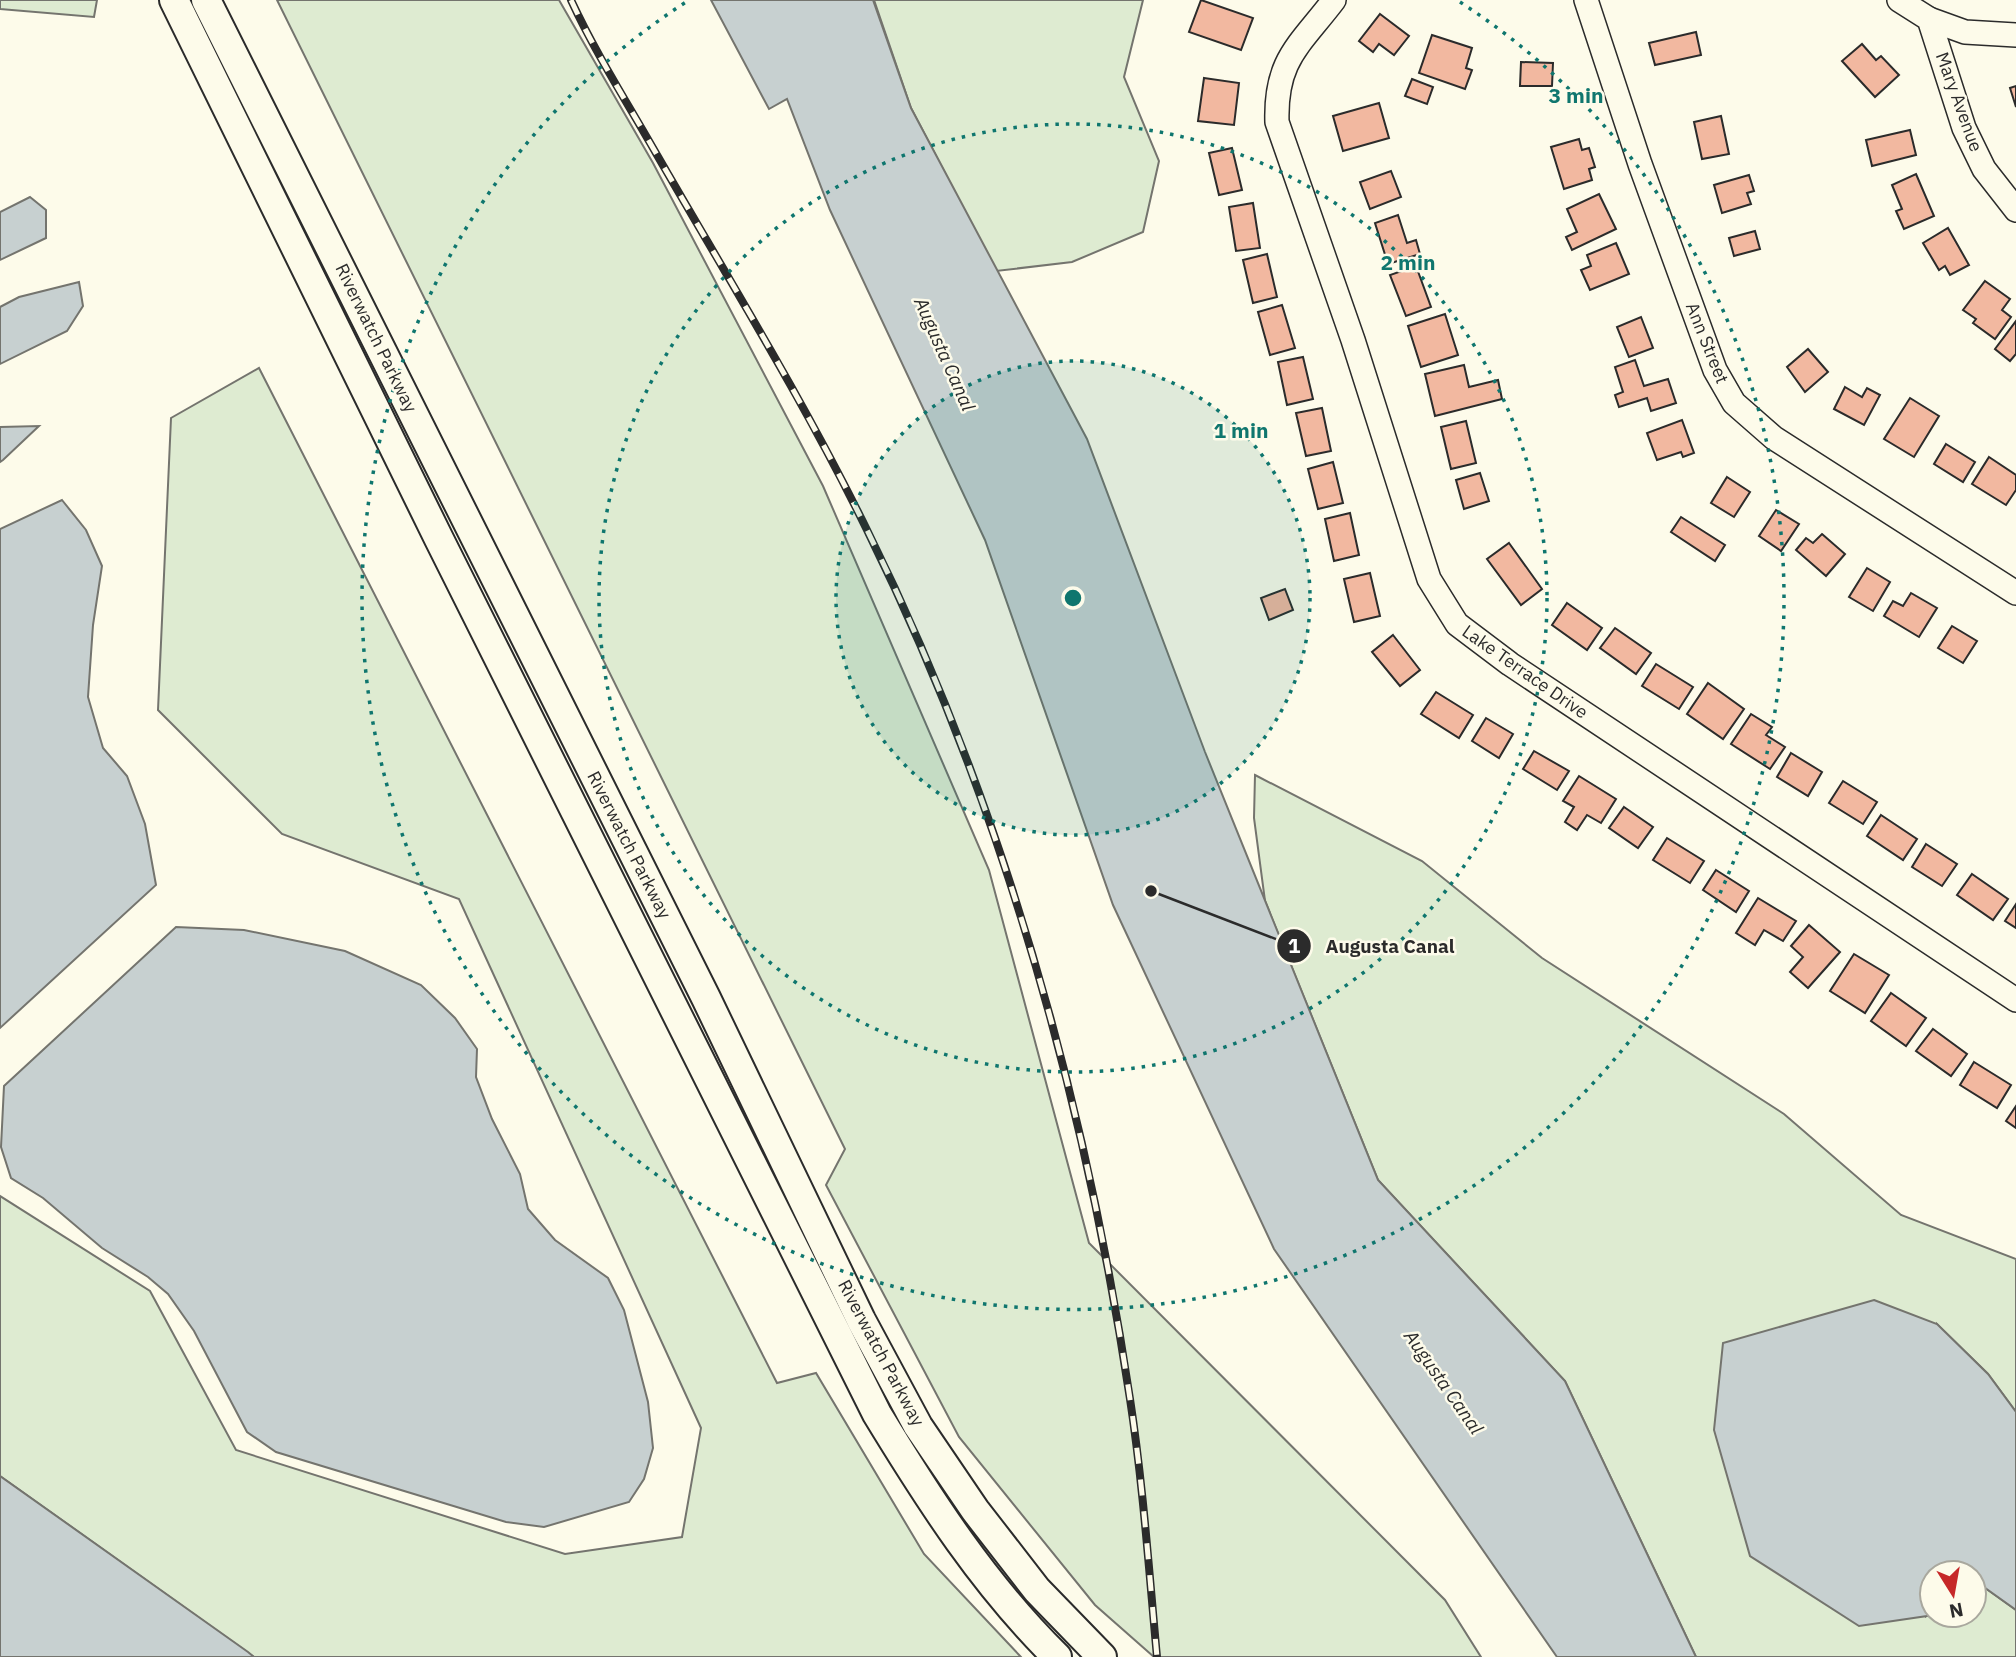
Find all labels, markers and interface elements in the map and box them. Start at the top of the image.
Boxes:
street label: Mary Avenue [1931,49,1988,155]
text: 3 min [1549,81,1603,109]
text: 2 min [1381,248,1435,276]
street label: Riverwatch Parkway [330,260,423,416]
water label: Augusta Canal [909,293,981,415]
street label: Ann Street [1681,299,1734,387]
text: 1 min [1214,416,1268,444]
centre of rings [1061,586,1085,610]
street label: Lake Terrace Drive [1458,620,1593,724]
street label: Riverwatch Parkway [582,767,677,923]
callout: Augusta Canal [1276,926,1469,966]
text: 1 [1288,931,1301,959]
text: Augusta Canal [1325,934,1455,958]
street label: Riverwatch Parkway [833,1275,930,1430]
water label: Augusta Canal [1399,1324,1489,1439]
north arrow [1918,1559,1988,1629]
text: N [1947,1598,1965,1624]

